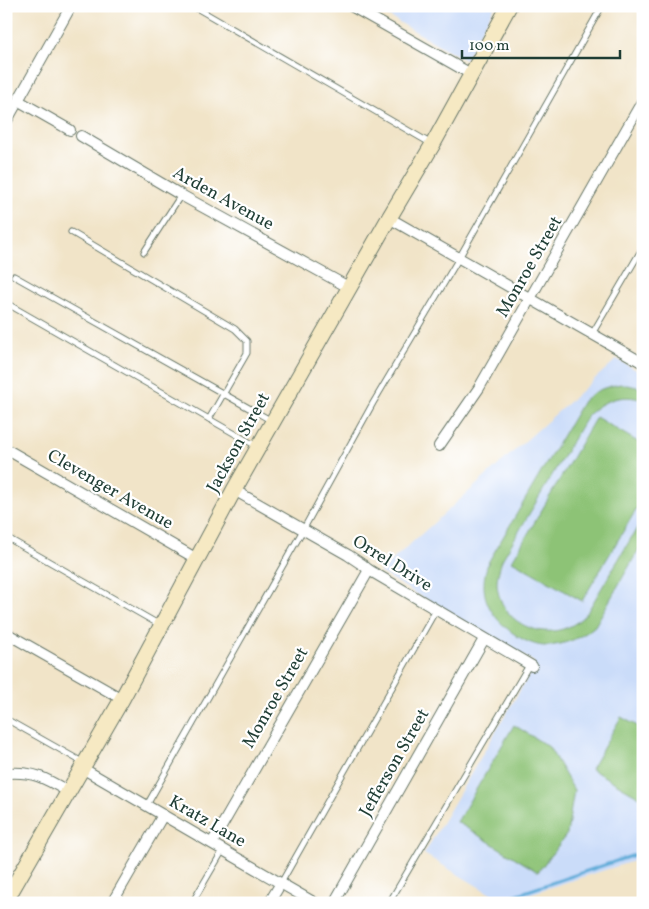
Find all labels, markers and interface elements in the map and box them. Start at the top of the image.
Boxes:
scale bar [462,28,619,60]
text: 100 m [469,36,509,57]
street label: Arden Avenue [168,161,278,237]
street label: Monroe Street [491,212,569,322]
street label: Jackson Street [201,388,277,498]
street label: Clevenger Avenue [42,444,178,536]
street label: Orrel Drive [347,530,437,598]
street label: Monroe Street [237,643,315,753]
street label: Jefferson Street [354,704,436,822]
street label: Kratz Lane [164,790,250,854]

